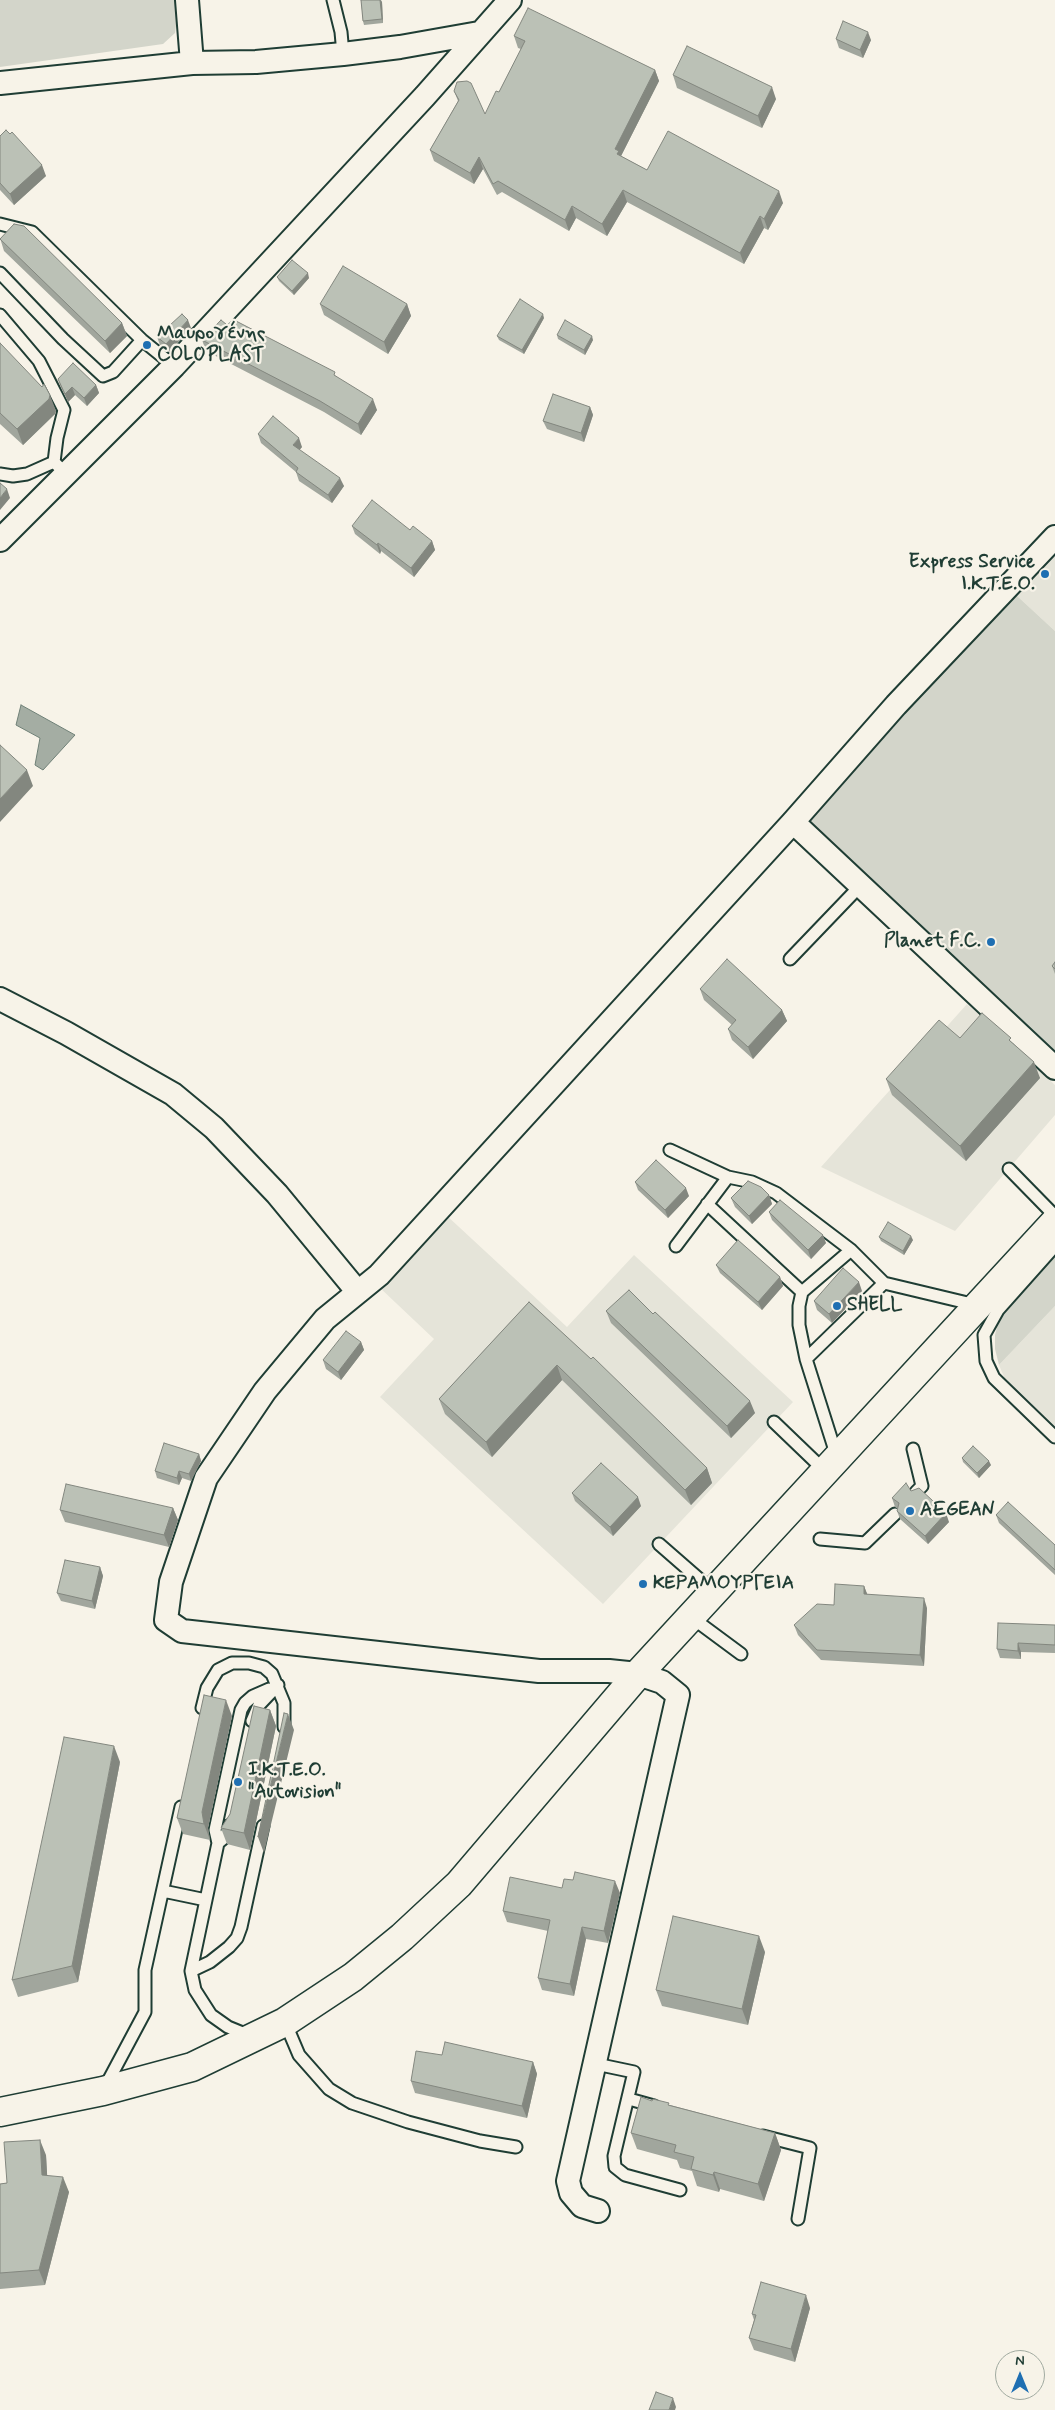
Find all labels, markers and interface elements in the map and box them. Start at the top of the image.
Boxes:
place label: Μαυρογένης COLOPLAST [157,323,265,367]
marker: Μαυρογένης COLOPLAST [141,339,153,351]
place label: Express Service Ι.Κ.Τ.Ε.Ο. [908,552,1035,596]
marker: Express Service Ι.Κ.Τ.Ε.Ο. [1039,568,1051,580]
place label: Planet F.C. [884,931,981,953]
marker: Planet F.C. [985,936,997,948]
place label: SHELL [847,1295,902,1317]
marker: SHELL [831,1300,843,1312]
place label: AEGEAN [920,1500,995,1522]
marker: AEGEAN [904,1505,916,1517]
place label: ΚΕΡΑΜΟΥΡΓΕΙΑ [653,1573,794,1595]
marker: ΚΕΡΑΜΟΥΡΓΕΙΑ [637,1578,649,1590]
place label: I.Κ.Τ.Ε.Ο. "Autovision" [248,1760,341,1804]
marker: I.Κ.Τ.Ε.Ο. "Autovision" [232,1776,244,1788]
north arrow [995,2350,1045,2400]
text: N [1015,2352,1025,2370]

